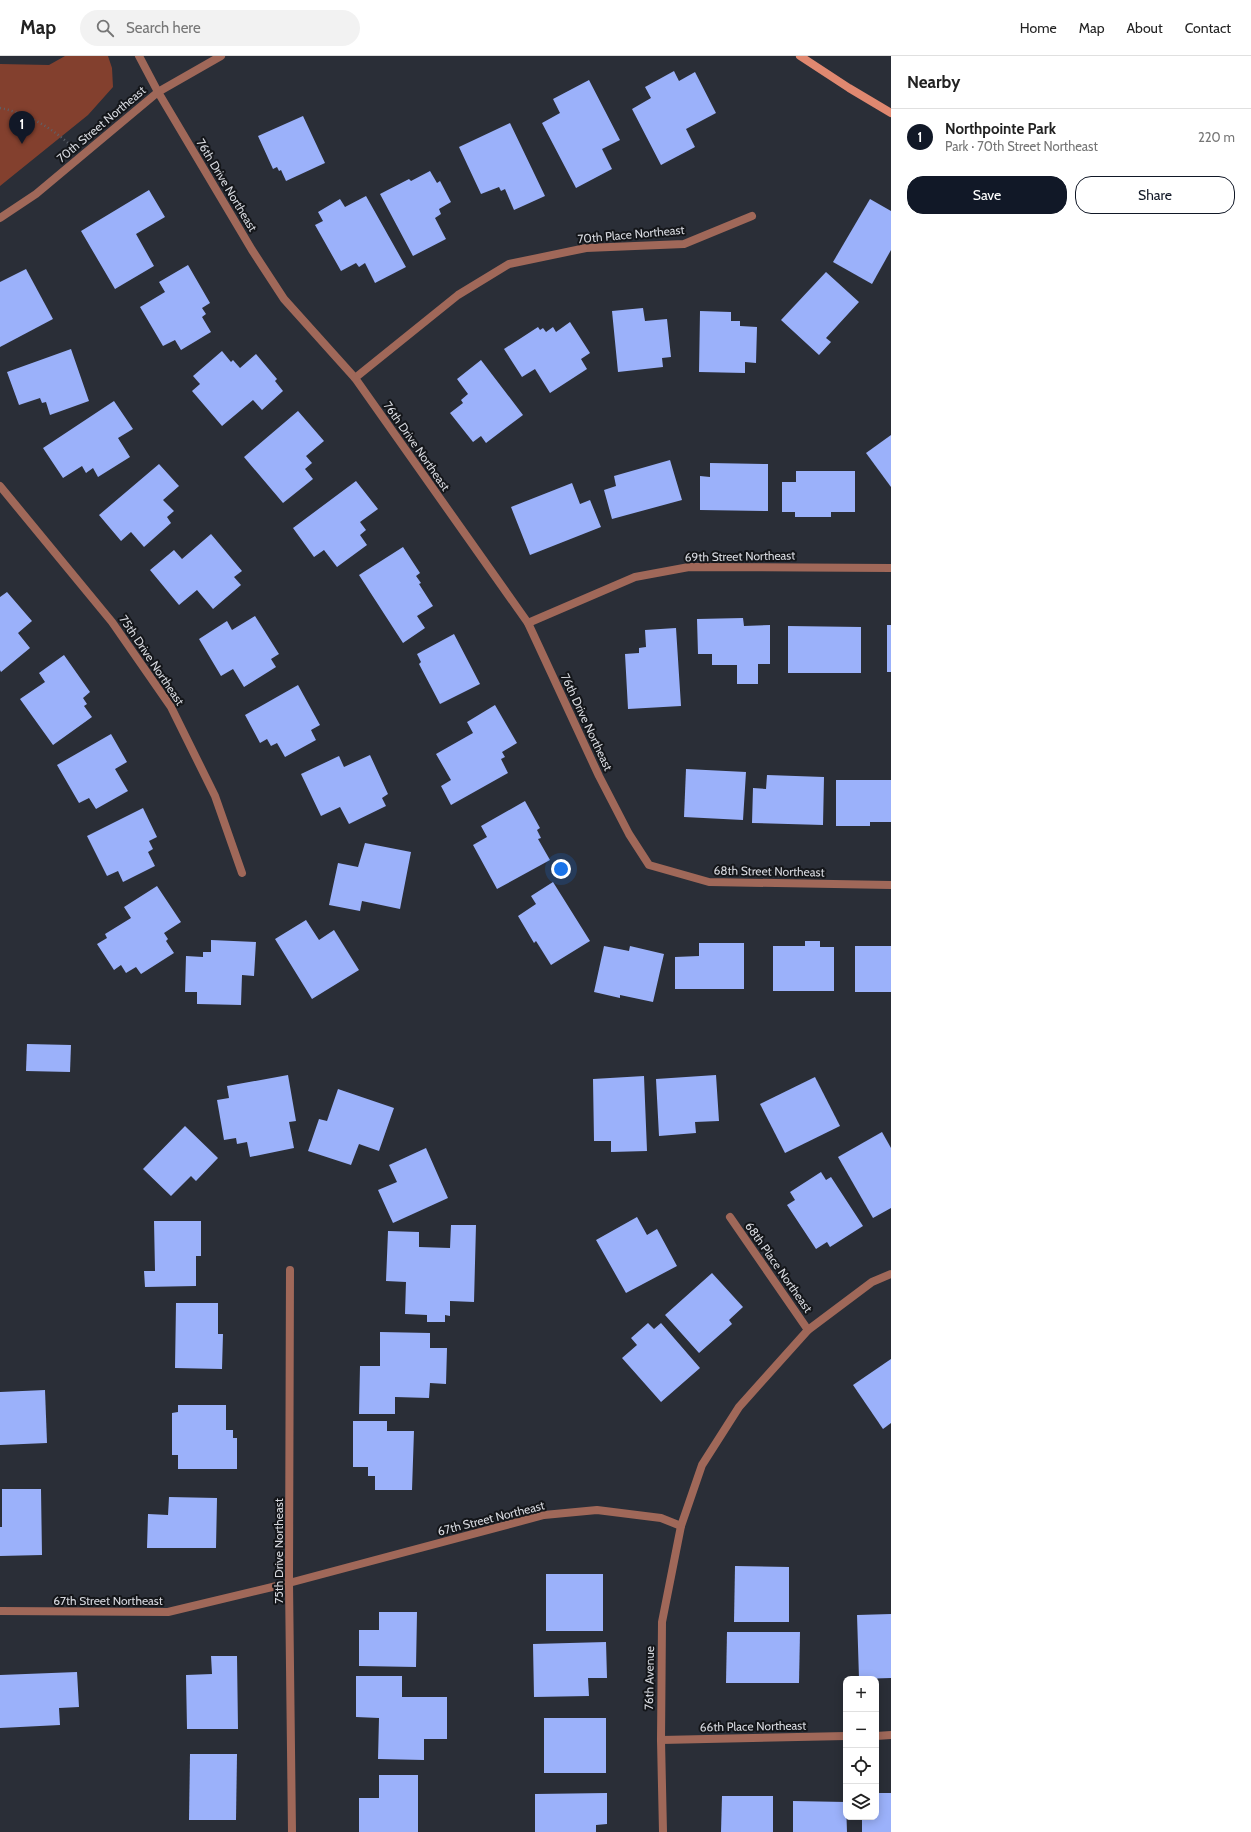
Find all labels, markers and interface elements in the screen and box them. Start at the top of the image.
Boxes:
search box [80,10,360,46]
text: Map [20,16,56,39]
icon: search [94,17,116,39]
text: Search here [126,19,201,37]
text: Home [1020,19,1057,37]
text: Map [1079,19,1104,37]
text: About [1126,19,1163,37]
text: Contact [1185,19,1231,37]
text: Nearby [907,72,960,92]
street label: 70th Street Northeast [54,83,148,165]
pin: 1 [9,111,35,144]
text: Northpointe Park [945,120,1056,138]
text: 1 [918,129,922,145]
text: 220 m [1198,129,1235,145]
street label: 76th Drive Northeast [193,136,261,234]
text: Park · 70th Street Northeast [945,138,1098,154]
button: Save [907,176,1067,214]
button: Share [1075,176,1235,214]
street label: 70th Place Northeast [577,222,685,246]
street label: 76th Drive Northeast [381,398,453,494]
street label: 69th Street Northeast [685,548,795,564]
street label: 75th Drive Northeast [116,612,188,708]
street label: 76th Drive Northeast [558,671,616,773]
your location [551,859,571,879]
street label: 68th Street Northeast [713,863,825,879]
street label: 68th Place Northeast [742,1219,816,1315]
street label: 67th Street Northeast [436,1497,546,1539]
street label: 75th Drive Northeast [271,1498,286,1604]
street label: 67th Street Northeast [53,1593,163,1608]
street label: 76th Avenue [641,1646,657,1710]
map controls [843,1676,879,1820]
button: + [843,1676,879,1712]
button: − [843,1712,879,1748]
street label: 66th Place Northeast [700,1718,806,1734]
button: locate [843,1748,879,1784]
button: layers [843,1784,879,1820]

